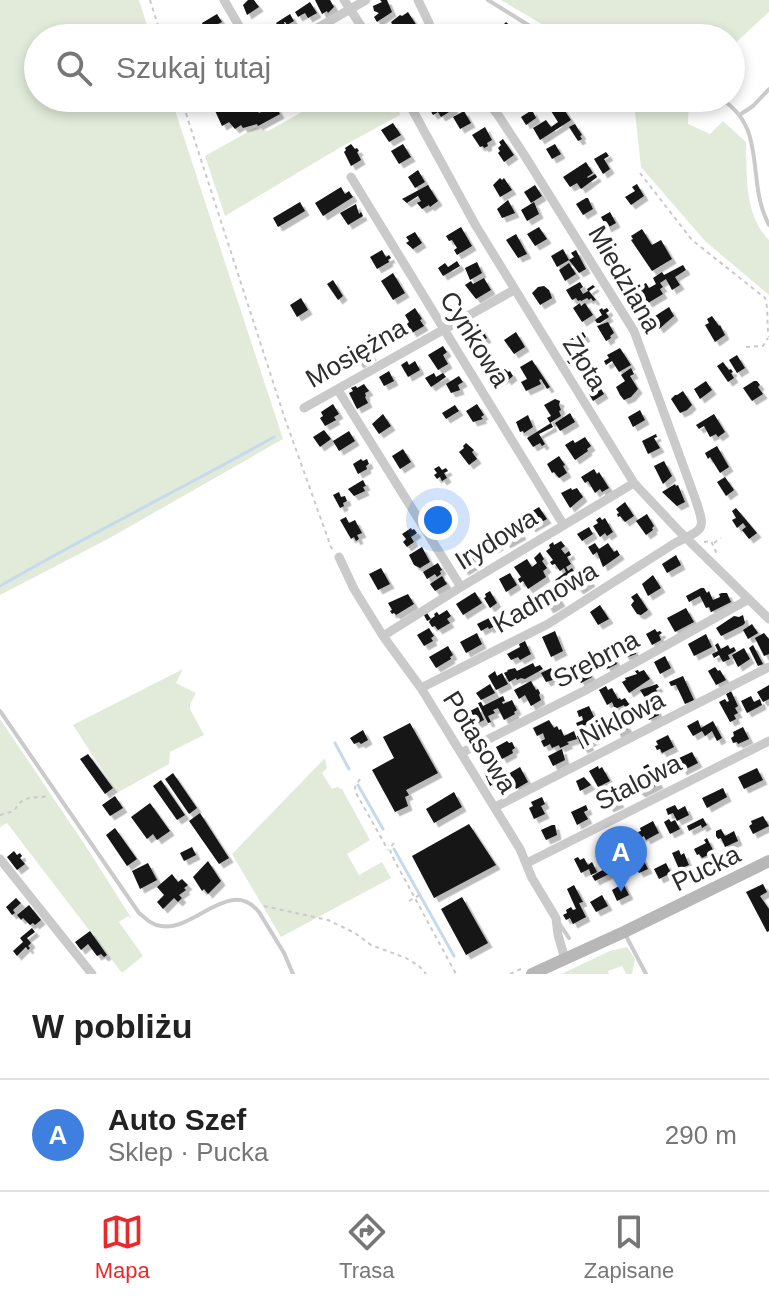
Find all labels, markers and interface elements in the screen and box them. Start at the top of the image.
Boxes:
search box [24,24,745,112]
icon: search [52,46,96,90]
text: Szukaj tutaj [116,51,271,84]
street label: Miedziana [582,220,668,338]
street label: Cynkowa [434,286,516,393]
street label: Mosiężna [300,312,412,394]
street label: Złota [557,331,613,396]
your location [418,500,458,540]
street label: Irydowa [449,502,543,576]
street label: Kadmowa [487,555,603,639]
street label: Srebrna [548,624,644,694]
street label: Niklowa [575,684,670,752]
street label: Potasowa [437,686,523,799]
street label: Stalowa [590,747,686,816]
pin: A [595,826,647,892]
street label: Pucka [667,838,746,897]
text: W pobliżu [32,1007,193,1045]
text: Auto Szef [108,1103,246,1136]
text: A [49,1120,67,1150]
text: 290 m [665,1120,737,1150]
text: Sklep · Pucka [108,1137,268,1167]
tab: Mapa [95,1210,150,1284]
tab: Trasa [339,1210,394,1284]
tab: Zapisane [584,1210,674,1284]

